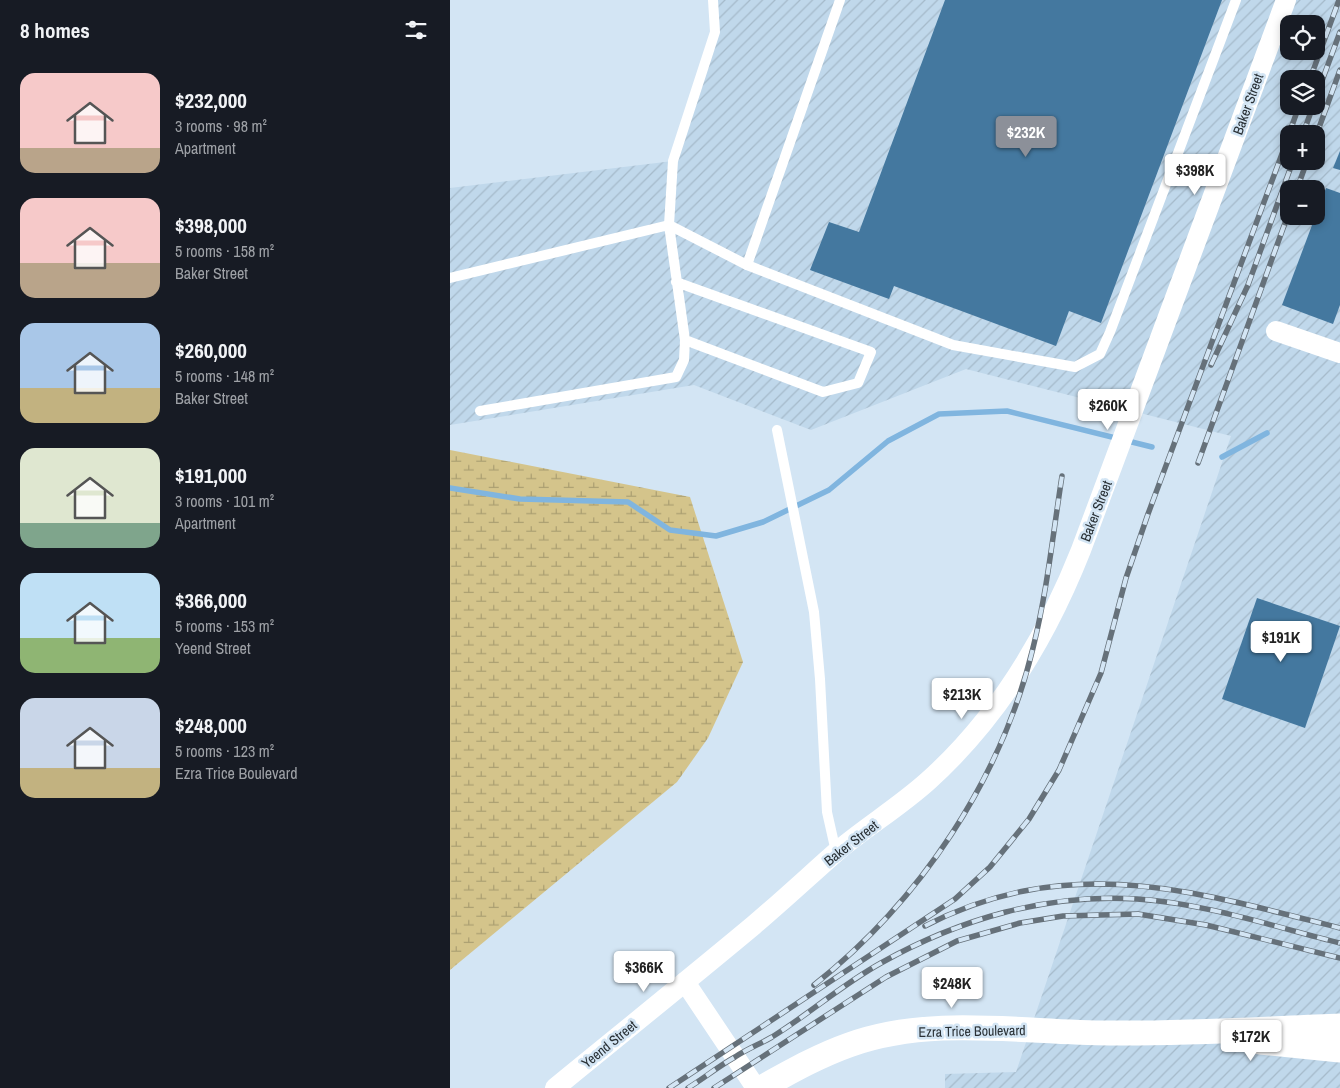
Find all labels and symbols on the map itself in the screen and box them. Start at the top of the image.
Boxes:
street label: Baker Street [1229,71,1267,137]
pin: $232K [991,116,1061,158]
pin: $398K [1160,154,1230,196]
pin: $260K [1073,388,1143,431]
street label: Baker Street [1076,478,1116,544]
pin: $191K [1246,620,1316,663]
pin: $213K [927,678,997,720]
street label: Baker Street [820,816,882,870]
pin: $366K [609,950,679,993]
pin: $248K [917,966,987,1009]
street label: Yeend Street [578,1016,640,1072]
pin: $172K [1216,1020,1286,1062]
street label: Ezra Trice Boulevard [918,1021,1026,1041]

